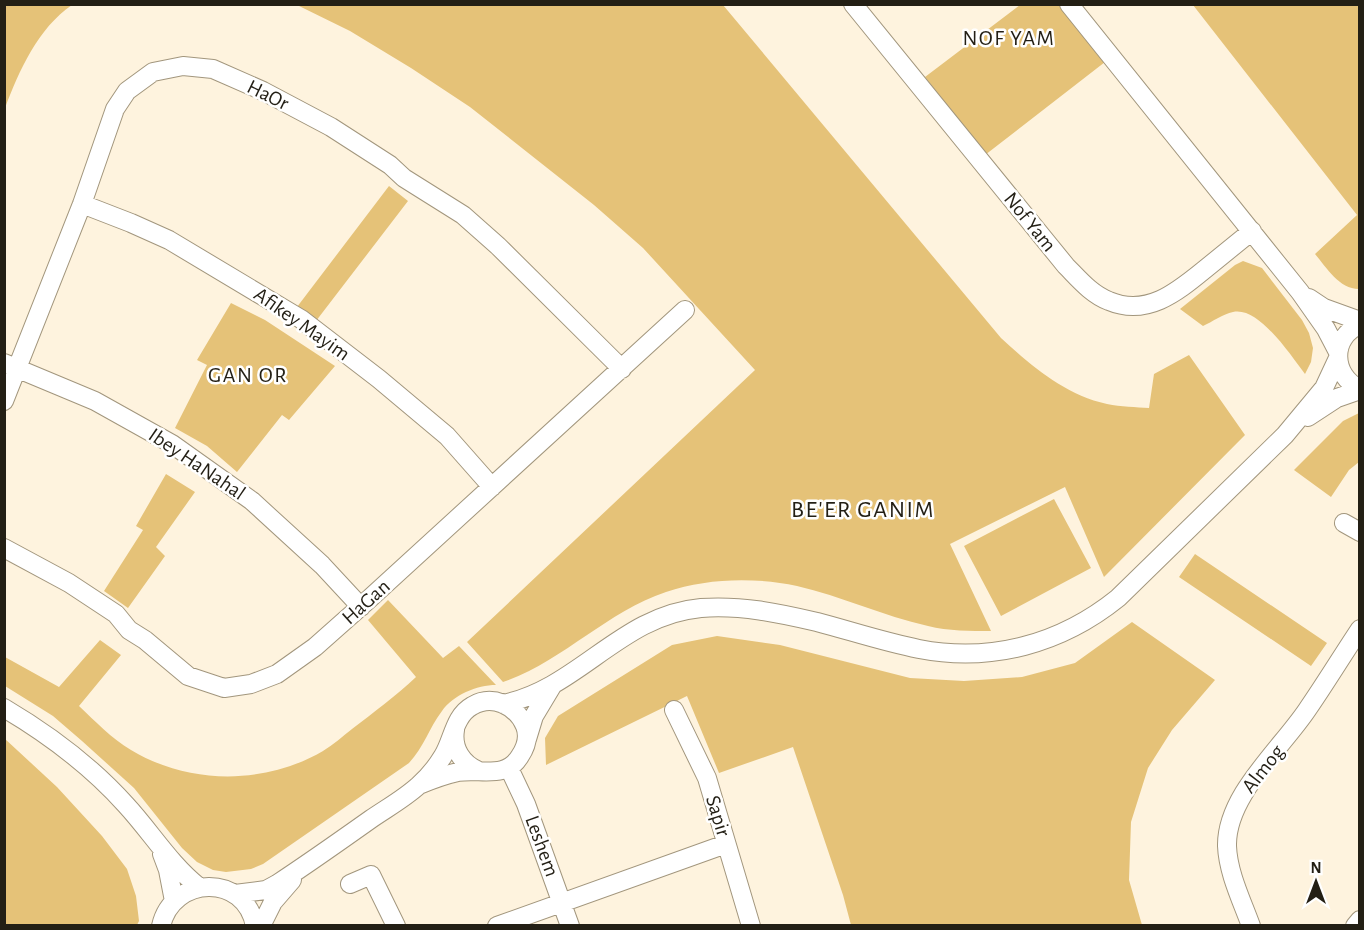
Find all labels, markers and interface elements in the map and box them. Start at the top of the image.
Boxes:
district label: NOF YAM [963,27,1055,49]
street label: HaOr [244,76,292,114]
street label: Nof Yam [1000,188,1060,256]
street label: Afikey Mayim [250,283,354,365]
district label: GAN OR [208,364,288,386]
street label: Ibey HaNahal [145,424,249,504]
district label: BE'ER GANIM [791,498,935,522]
street label: HaGan [338,575,394,629]
street label: Almog [1238,740,1289,797]
street label: Sapir [702,793,734,839]
street label: Leshem [521,813,563,879]
north arrow [1286,852,1346,912]
text: N [1310,860,1322,876]

